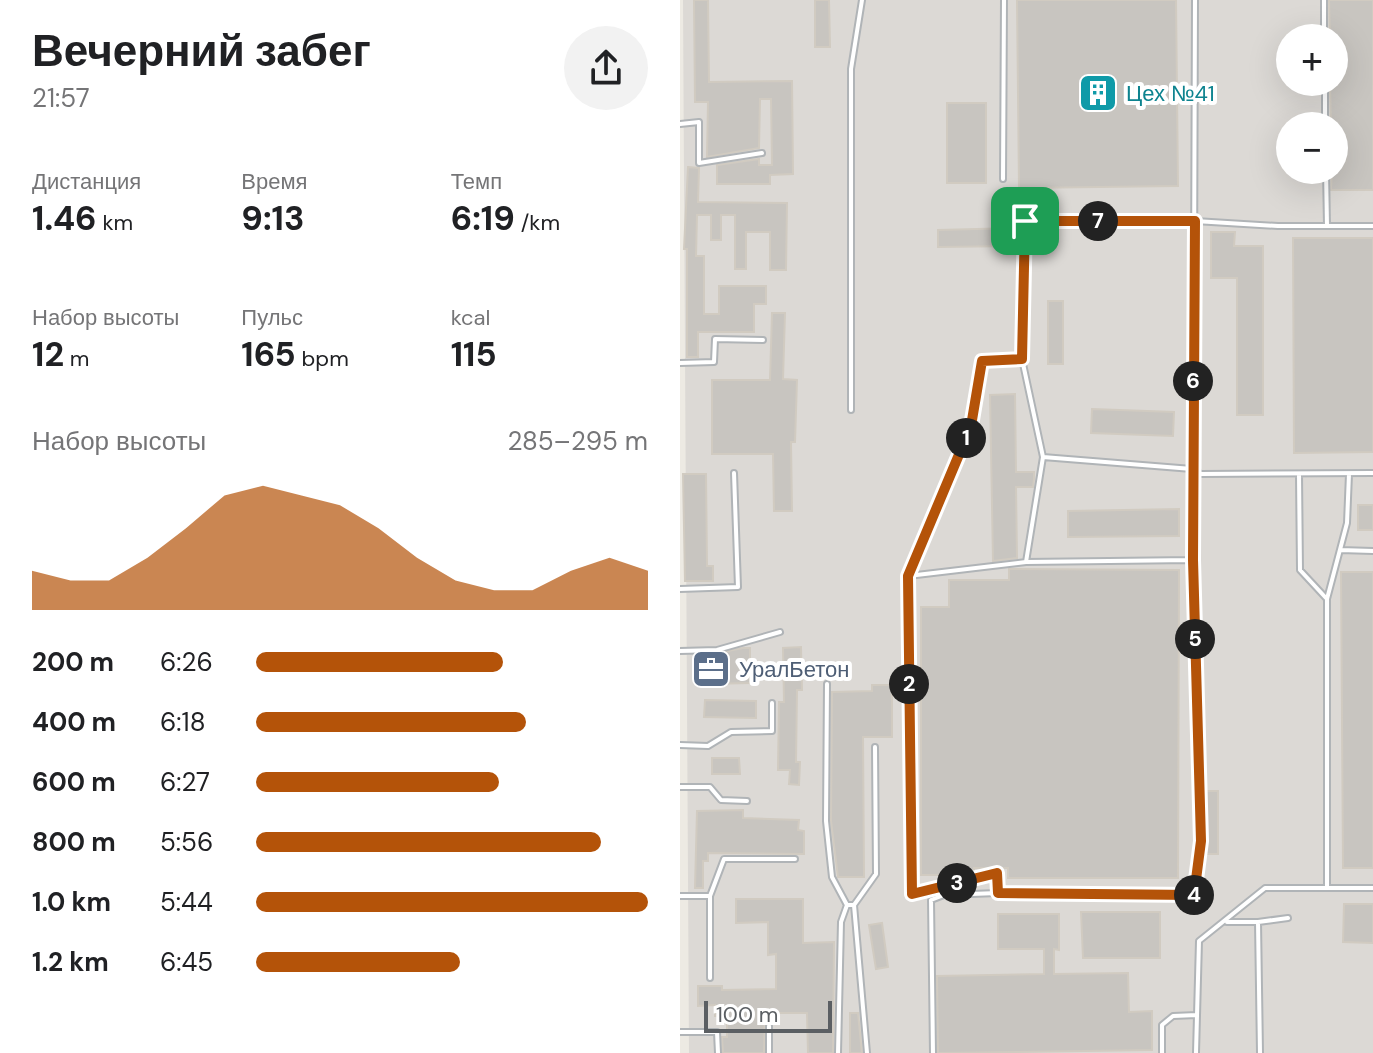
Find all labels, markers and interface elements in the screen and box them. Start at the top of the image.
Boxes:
text: Вечерний забег [32,22,371,80]
map controls [1276,24,1348,184]
button: + [1276,24,1348,96]
button: share [564,26,648,110]
building icon: Цех №41 [1077,72,1119,114]
place label: Цех №41 [1126,79,1215,108]
text: 21:57 [32,81,90,115]
button: − [1276,112,1348,184]
text: Дистанция [32,167,141,196]
text: Время [241,167,308,196]
text: Темп [451,167,502,196]
pin [991,187,1059,255]
text: 1.46 [32,196,97,241]
text: 9:13 [241,196,304,241]
text: 6:19 [451,196,515,241]
icon: arrive [1003,199,1047,243]
pin: 7 [1078,201,1118,241]
text: 7 [1092,206,1104,235]
text: km [97,208,133,237]
text: /km [515,208,560,237]
text: Набор высоты [32,303,179,332]
text: Пульс [241,303,303,332]
text: kcal [451,303,490,332]
text: 12 [32,332,64,377]
text: 165 [241,332,296,377]
text: 115 [451,332,497,377]
text: m [64,344,89,373]
text: bpm [296,344,349,373]
pin: 6 [1173,361,1213,401]
text: 6 [1186,366,1200,395]
pin: 1 [946,418,986,458]
text: 1 [962,423,970,452]
text: Набор высоты [32,424,206,458]
text: 285–295 m [507,424,648,458]
pin: 5 [1175,619,1215,659]
text: 5 [1188,624,1202,653]
text: 200 m [32,645,114,679]
text: 6:26 [160,645,213,679]
office icon: УралБетон [690,648,732,690]
place label: УралБетон [739,655,849,684]
pin: 2 [889,664,929,704]
text: 2 [903,669,915,698]
text: 400 m [32,705,116,739]
text: 6:18 [160,705,206,739]
text: 600 m [32,765,116,799]
text: 6:27 [160,765,210,799]
text: 800 m [32,825,116,859]
text: 5:56 [160,825,213,859]
pin: 3 [937,863,977,903]
text: 3 [950,868,964,897]
pin: 4 [1174,875,1214,915]
text: 4 [1187,880,1201,909]
text: 1.0 km [32,885,111,919]
text: 5:44 [160,885,213,919]
text: 1.2 km [32,945,109,979]
text: 6:45 [160,945,213,979]
scale bar [704,997,832,1033]
text: 100 m [716,1000,778,1029]

